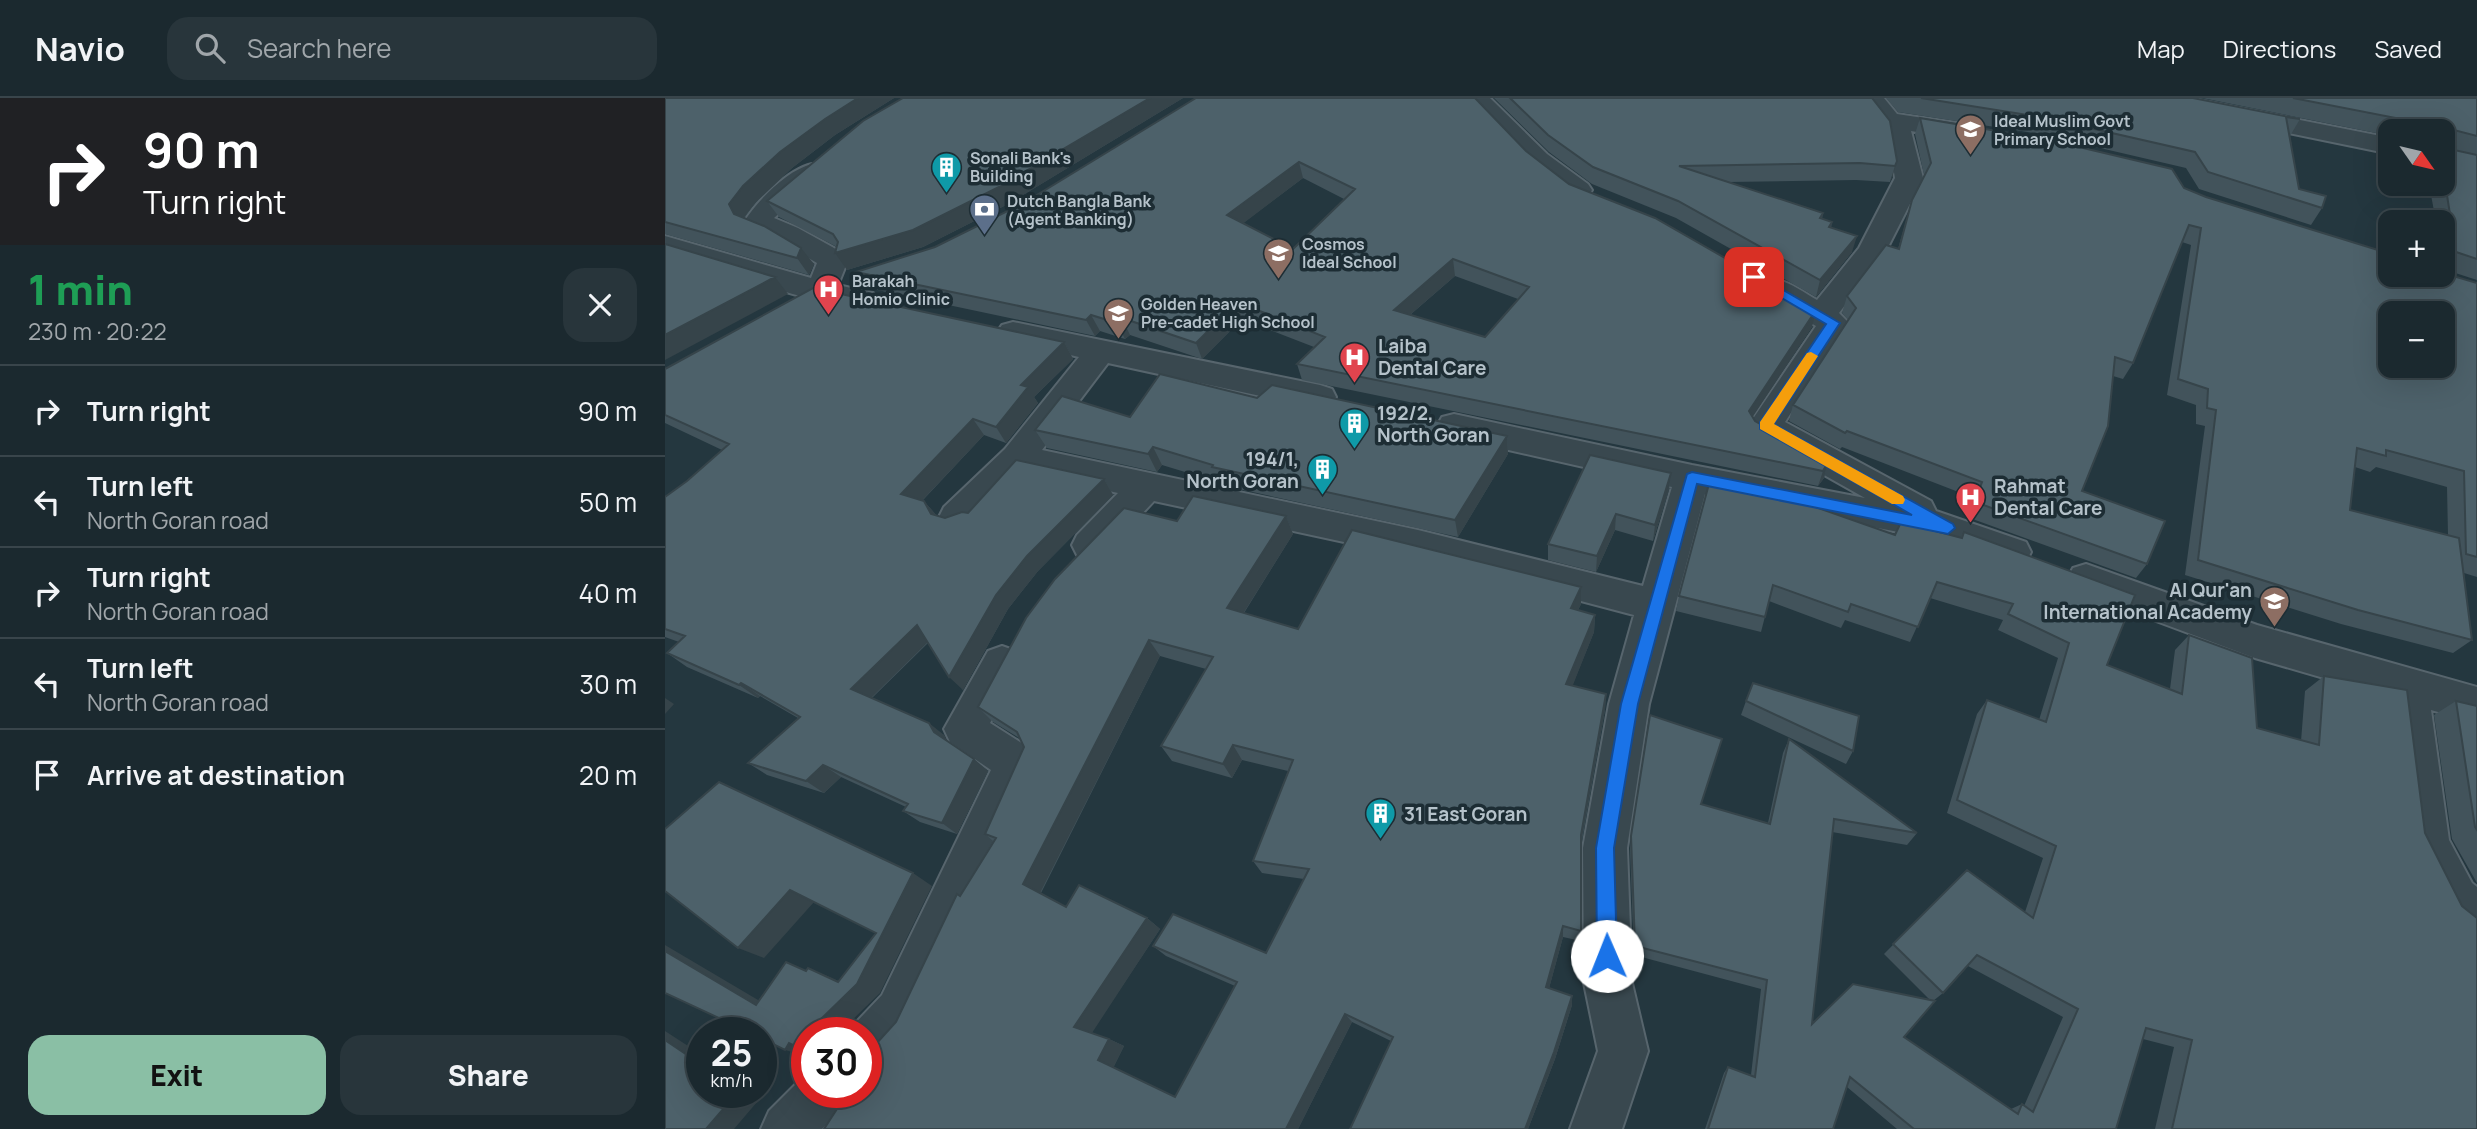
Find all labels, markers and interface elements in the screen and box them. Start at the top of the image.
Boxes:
search box [167,17,657,80]
text: Navio [35,26,125,71]
icon: search [191,29,229,67]
text: Search here [247,30,391,66]
text: Map [2137,32,2185,65]
text: Directions [2223,32,2336,65]
text: Saved [2374,32,2442,65]
place label: Ideal Muslim Govt Primary School [1994,110,2131,150]
school or university icon: Ideal Muslim Govt Primary School [1954,113,1988,157]
text: 90 m [143,116,260,183]
north arrow [2378,119,2455,196]
map controls [2378,119,2455,378]
icon: right [28,126,119,217]
place label: Sonali Bank's Building [970,147,1072,187]
building icon: Sonali Bank's Building [930,150,964,194]
text: Turn right [143,180,286,224]
place label: Dutch Bangla Bank (Agent Banking) [1007,190,1152,230]
bank icon: Dutch Bangla Bank (Agent Banking) [967,193,1001,237]
button: + [2378,210,2455,287]
place label: Cosmos Ideal School [1302,233,1397,273]
school or university icon: Cosmos Ideal School [1262,236,1296,280]
pin [1724,247,1784,307]
icon: arrive [1735,258,1773,296]
text: 1 min [28,260,133,318]
button: close [563,268,637,342]
place label: Barakah Homio Clinic [852,270,950,310]
hospital icon: Barakah Homio Clinic [812,273,846,317]
place label: Golden Heaven Pre-cadet High School [1141,293,1315,333]
school or university icon: Golden Heaven Pre-cadet High School [1101,296,1135,340]
button: − [2378,301,2455,378]
text: 230 m · 20:22 [28,315,167,347]
place label: Laiba Dental Care [1378,333,1486,381]
hospital icon: Laiba Dental Care [1338,340,1372,384]
icon: right [28,392,66,430]
text: Turn right [87,393,211,429]
text: 90 m [578,393,637,429]
place label: 192/2, North Goran [1377,400,1490,448]
building icon: 192/2, North Goran [1337,407,1371,451]
place label: 194/1, North Goran [1186,446,1299,494]
building icon: 194/1, North Goran [1305,453,1339,497]
text: Turn left [87,468,194,504]
place label: Rahmat Dental Care [1994,473,2102,521]
hospital icon: Rahmat Dental Care [1954,480,1988,524]
icon: left [28,483,66,521]
text: 50 m [579,484,637,520]
text: North Goran road [87,504,269,536]
text: Turn right [87,559,211,595]
icon: right [28,574,66,612]
text: 40 m [579,575,637,611]
place label: Al Qur'an International Academy [2043,577,2252,625]
school or university icon: Al Qur'an International Academy [2258,584,2292,628]
text: North Goran road [87,595,269,627]
text: Turn left [87,650,194,686]
icon: left [28,665,66,703]
text: 30 m [580,666,637,702]
text: North Goran road [87,686,269,718]
icon: arrive [28,756,66,794]
text: Arrive at destination [87,757,345,793]
text: 20 m [579,757,637,793]
building icon: 31 East Goran [1364,797,1398,841]
place label: 31 East Goran [1404,801,1527,827]
position arrow [1570,919,1644,993]
speed limit sign: 30 [791,1017,882,1108]
text: 25 [711,1029,752,1077]
button: Exit [28,1035,326,1115]
button: Share [340,1035,637,1115]
text: km/h [711,1068,752,1092]

